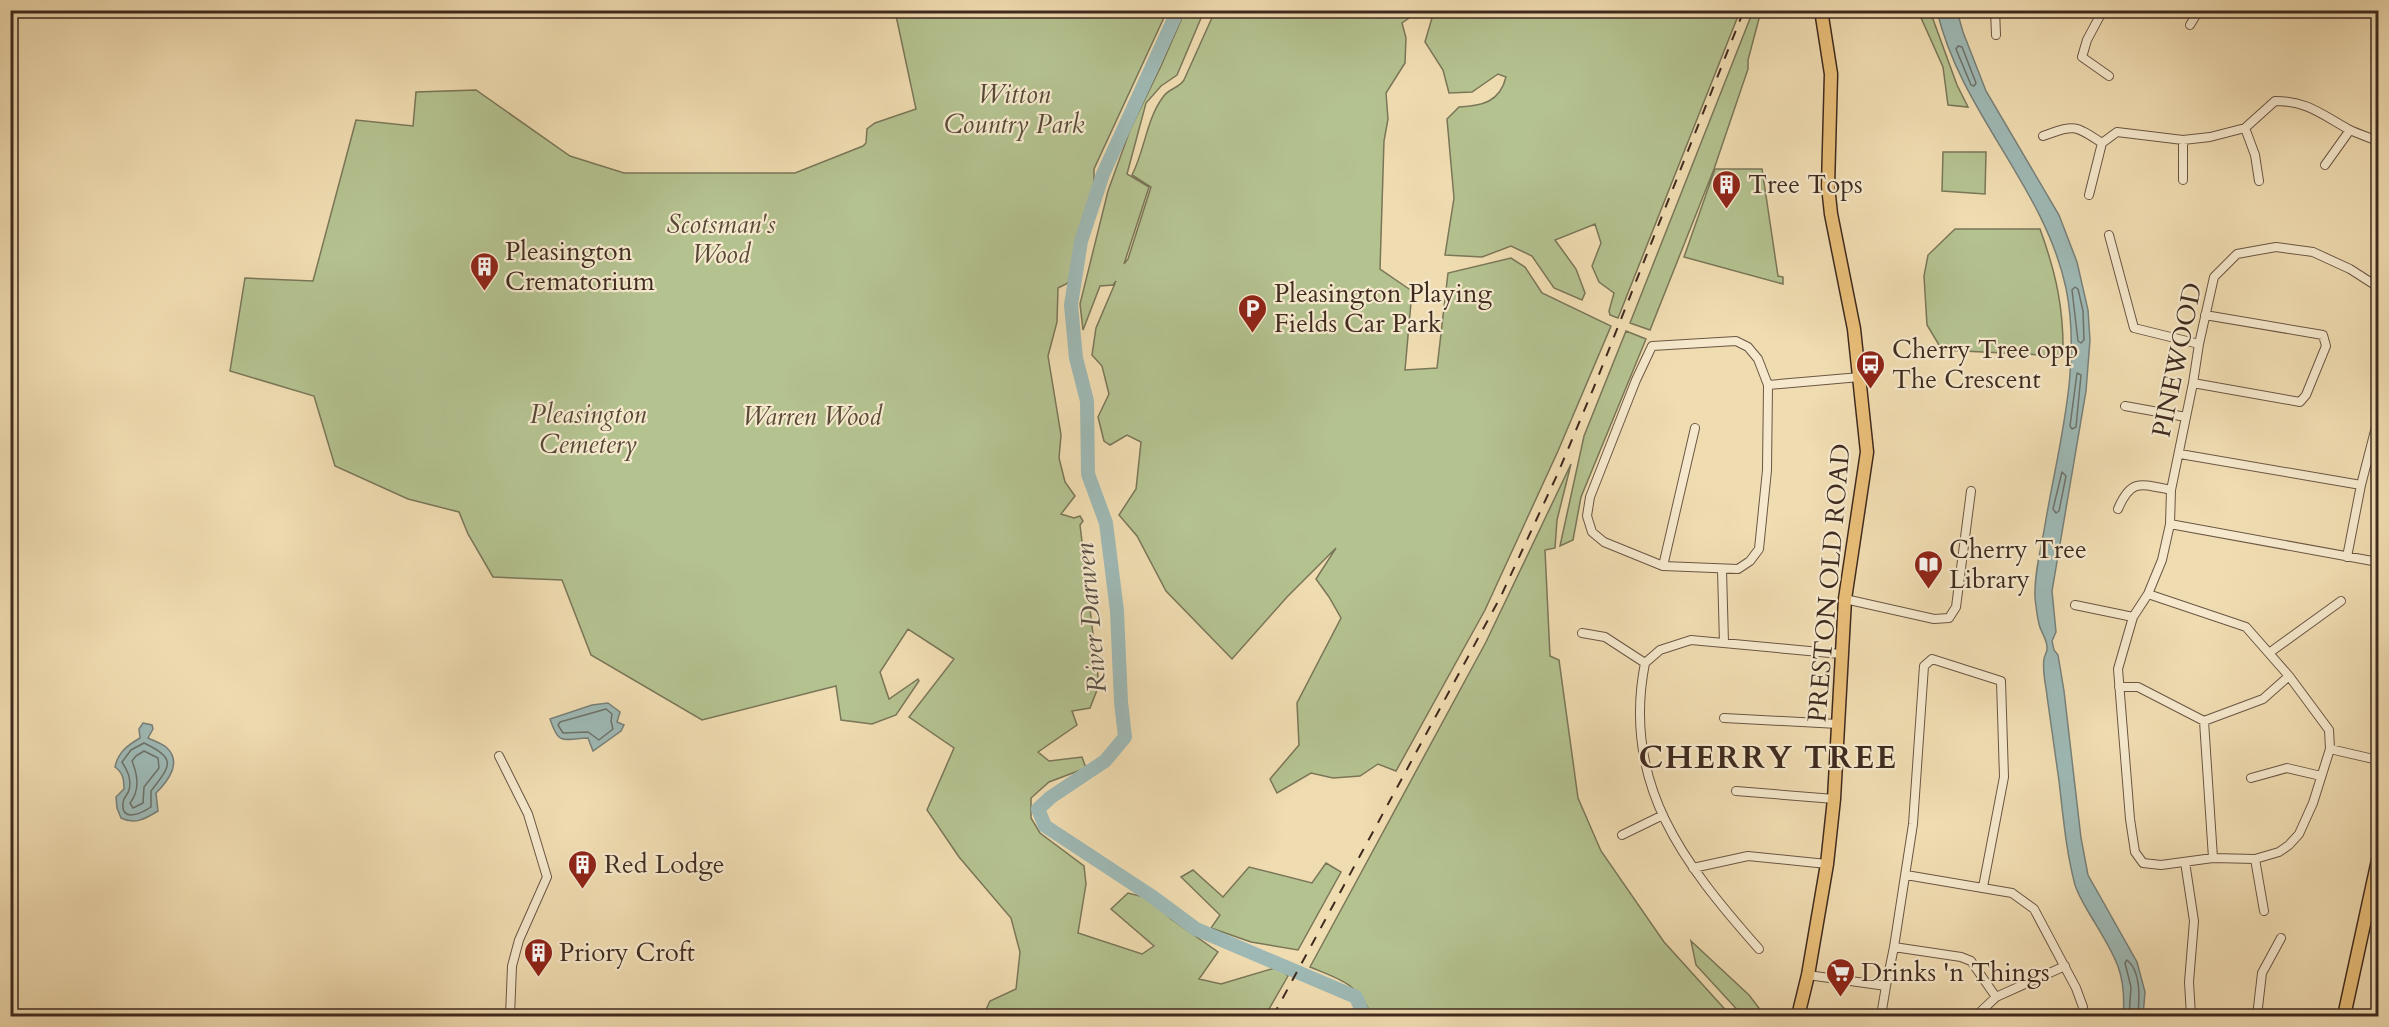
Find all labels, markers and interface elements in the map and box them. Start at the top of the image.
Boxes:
park label: Witton Country Park [944,77,1084,142]
place label: Tree Tops [1748,167,1863,202]
building icon: Tree Tops [1711,168,1743,210]
park label: Scotsman's Wood [666,207,776,272]
place label: Pleasington Crematorium [505,234,655,299]
building icon: Pleasington Crematorium [468,250,500,292]
place label: Pleasington Playing Fields Car Park [1274,276,1492,341]
street label: PINEWOOD [2144,279,2210,441]
parking icon: Pleasington Playing Fields Car Park [1237,292,1269,334]
place label: Cherry Tree opp The Crescent [1892,332,2079,397]
bus stop icon: Cherry Tree opp The Crescent [1855,348,1887,390]
park label: Pleasington Cemetery [530,397,647,462]
park label: Warren Wood [742,399,883,434]
street label: PRESTON OLD ROAD [1799,442,1859,724]
place label: Cherry Tree Library [1949,532,2087,597]
water label: River Darwen [1066,542,1116,694]
library icon: Cherry Tree Library [1912,548,1944,590]
district label: CHERRY TREE [1638,736,1898,780]
place label: Red Lodge [604,847,725,882]
building icon: Red Lodge [567,848,599,890]
place label: Priory Croft [559,935,695,970]
building icon: Priory Croft [522,936,554,978]
place label: Drinks 'n Things [1861,955,2050,990]
supermarket icon: Drinks 'n Things [1824,956,1856,998]

